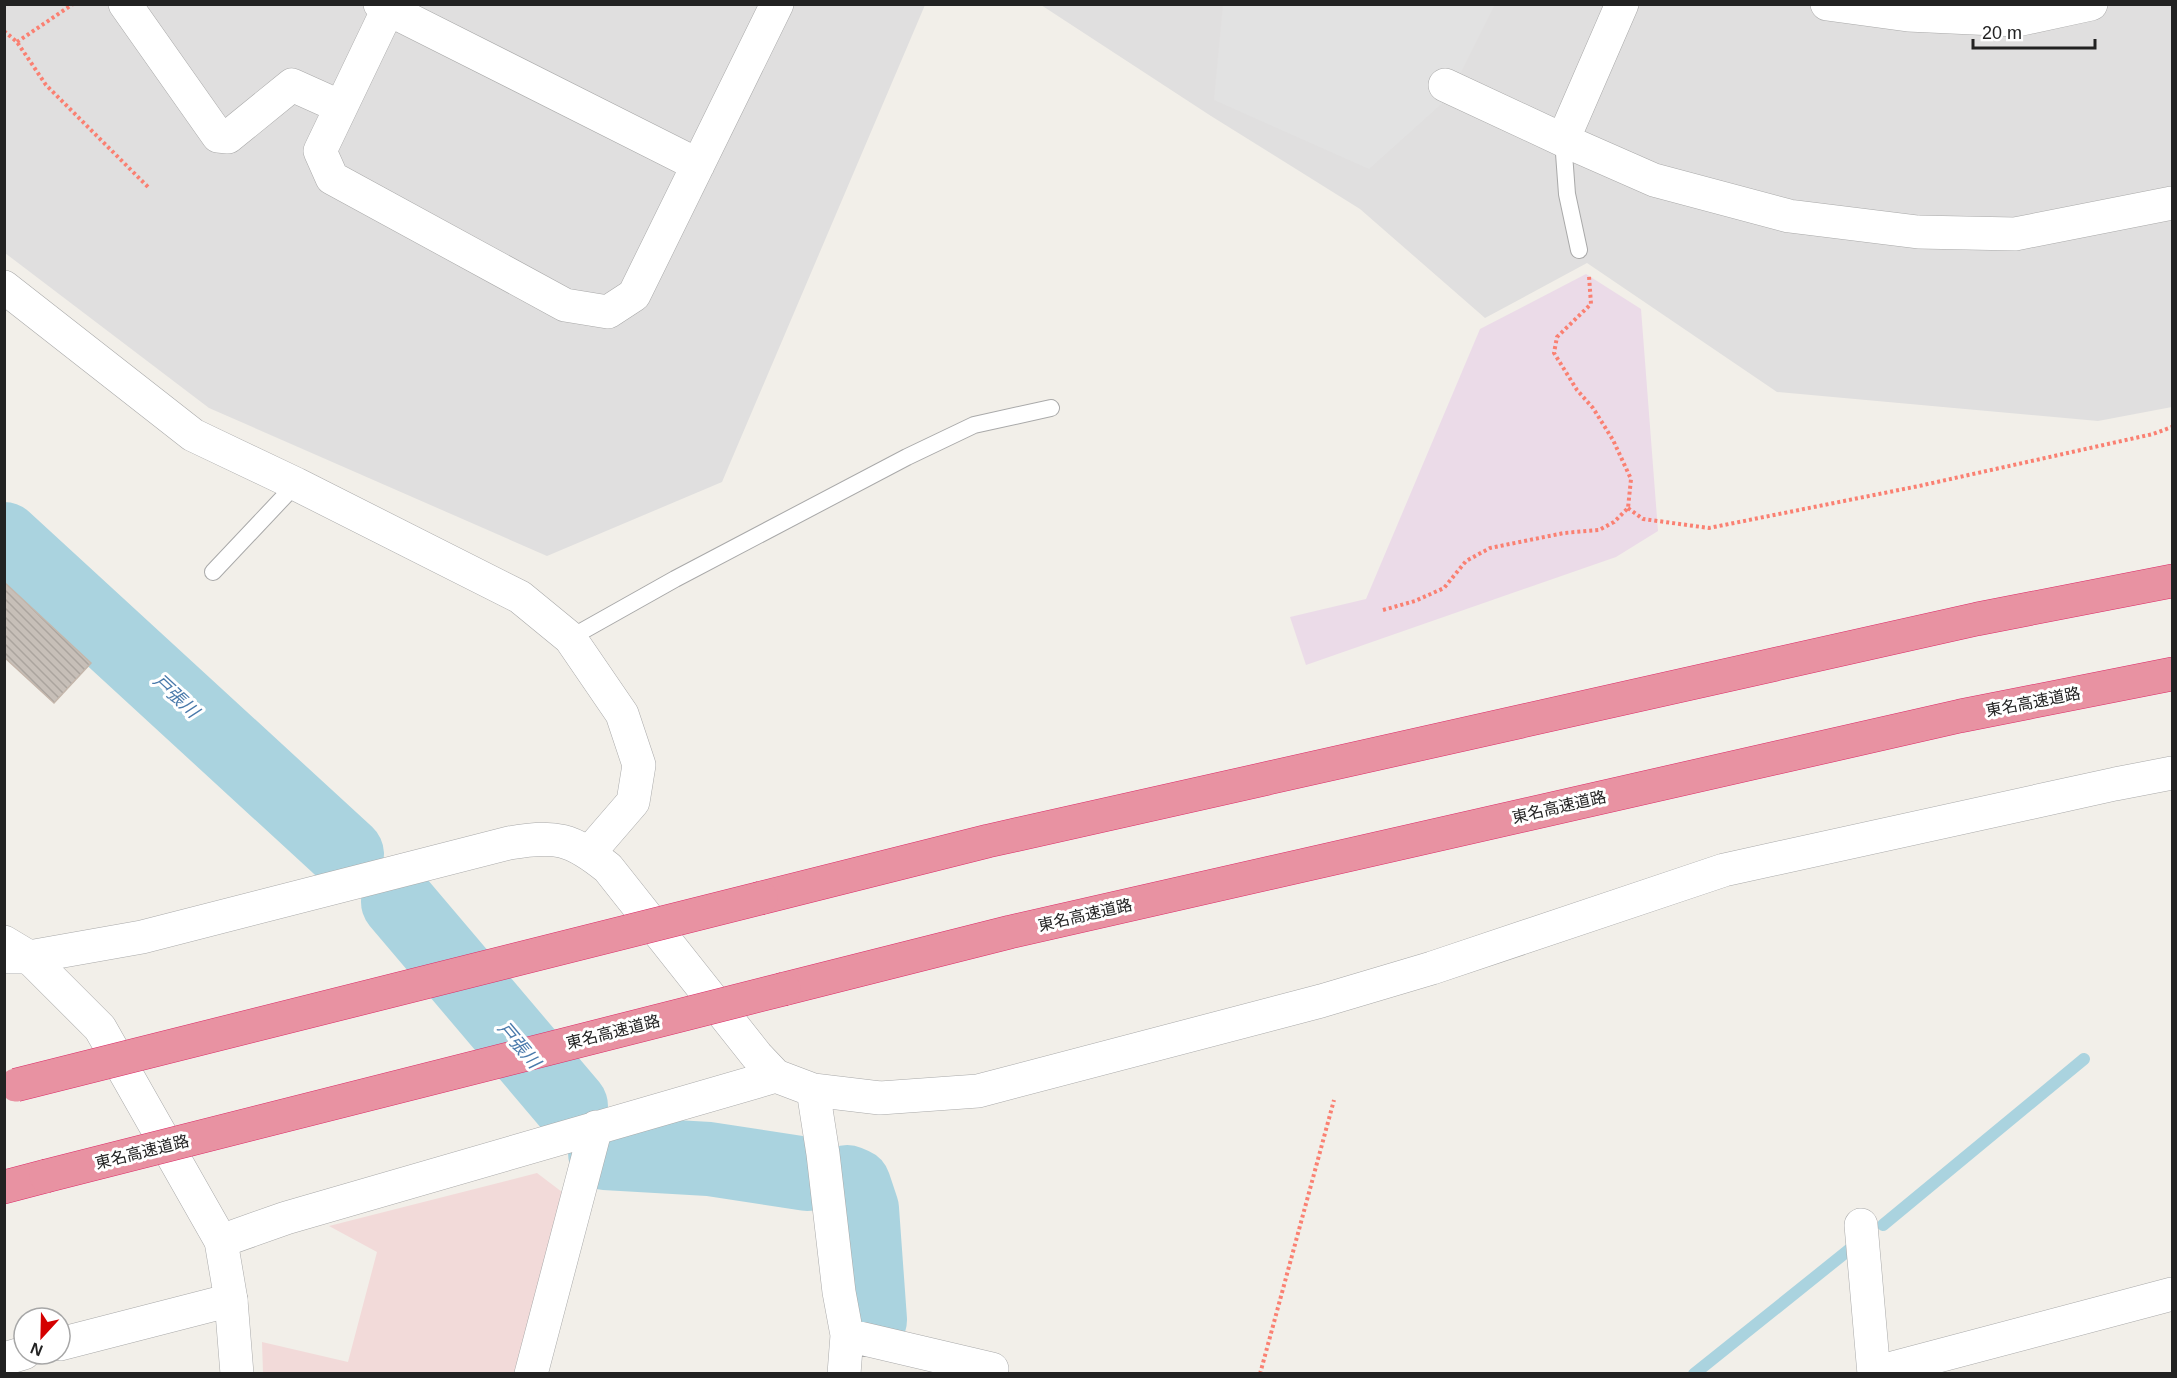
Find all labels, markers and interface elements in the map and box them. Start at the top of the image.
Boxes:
scale bar [1973,12,2094,50]
text: 20 m [1982,23,2022,43]
water label: 戸張川 [149,670,204,723]
street label: 東名高速道路 [1984,684,2082,720]
street label: 東名高速道路 [1510,788,1608,826]
street label: 東名高速道路 [1036,896,1134,934]
street label: 東名高速道路 [564,1012,662,1052]
water label: 戸張川 [494,1018,545,1074]
street label: 東名高速道路 [93,1132,191,1172]
north arrow [12,1306,72,1366]
text: N [28,1339,45,1359]

